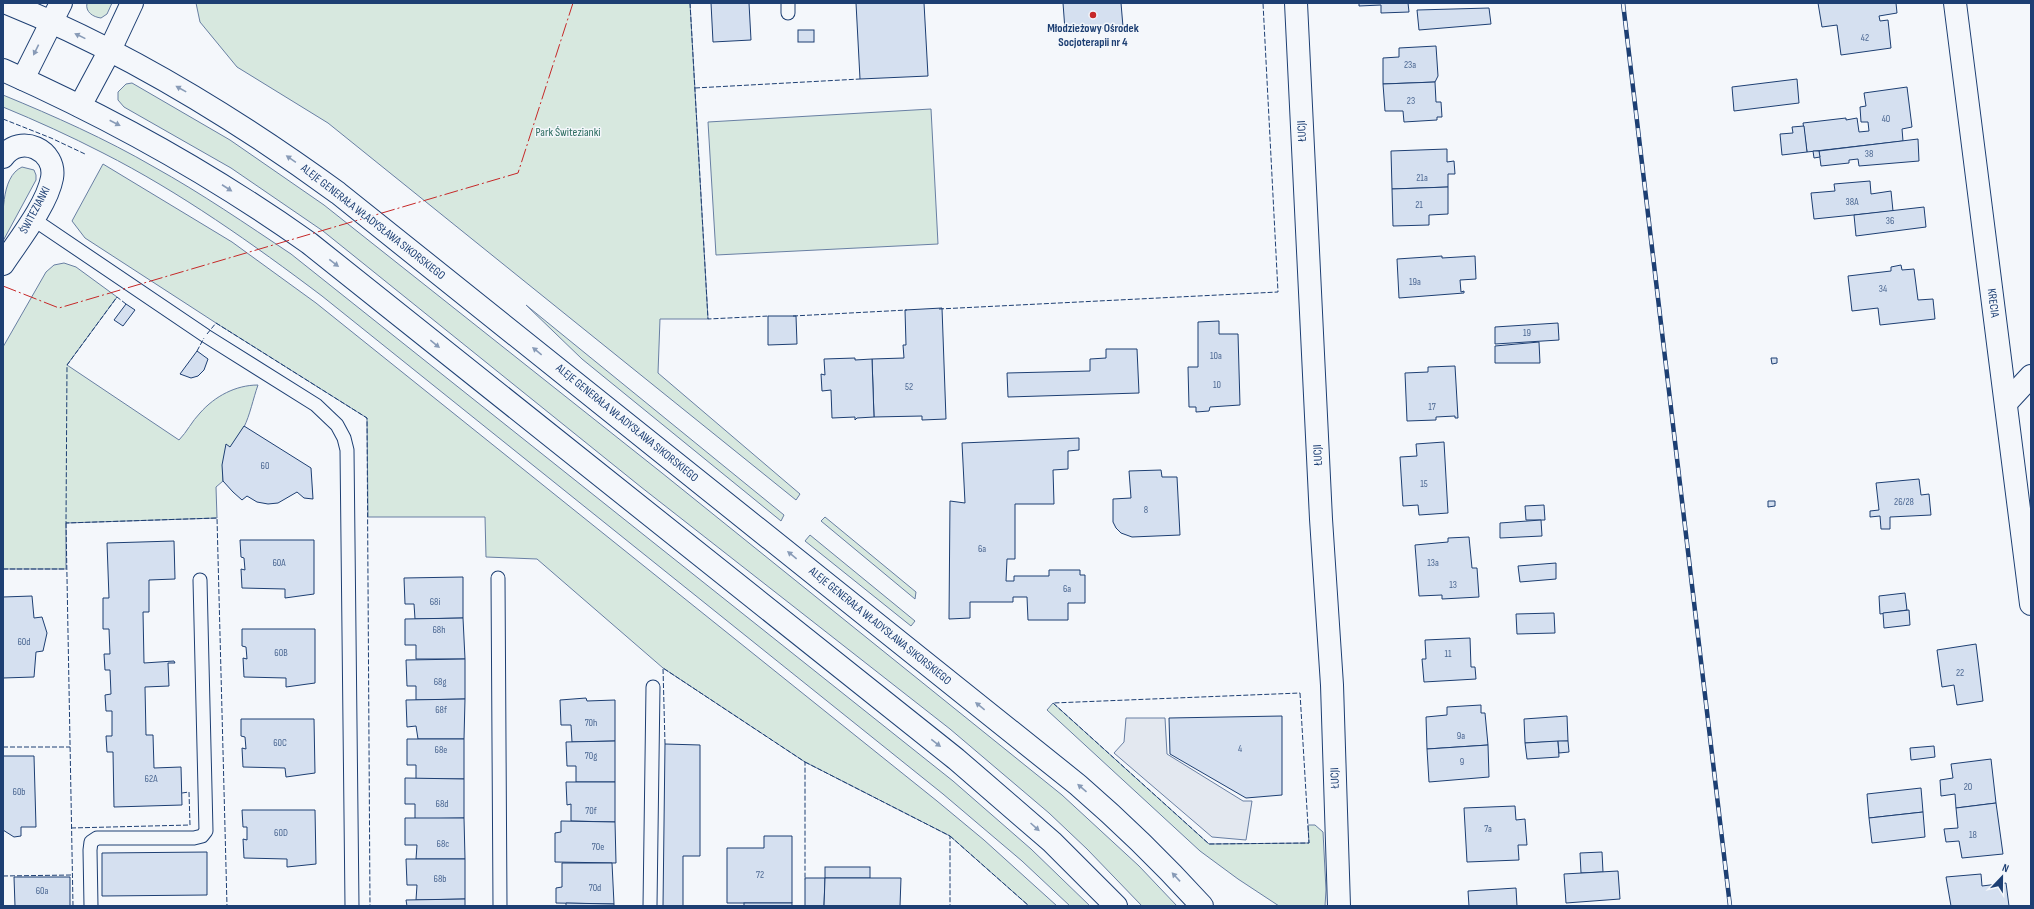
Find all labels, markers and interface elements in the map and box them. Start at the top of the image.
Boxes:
marker: Młodzieżowy Ośrodek Socjoterapii nr 4 [1088,10,1098,20]
place label: Młodzieżowy Ośrodek Socjoterapii nr 4 [1047,21,1139,50]
one-way arrow [74,32,86,39]
house number: 42 [1861,32,1869,44]
one-way arrow [33,44,39,55]
house number: 23a [1404,59,1416,71]
one-way arrow [176,86,187,92]
house number: 23 [1407,95,1415,107]
house number: 40 [1882,113,1890,125]
one-way arrow [109,120,121,127]
street label: ŁUCJI [1294,120,1310,143]
park label: Park Świtezianki [535,125,601,140]
house number: 38 [1865,148,1873,160]
one-way arrow [285,155,296,163]
street label: ALEJE GENERAŁA WŁADYSŁAWA SIKORSKIEGO [297,160,448,283]
house number: 21a [1416,172,1428,184]
street label: ŚWITEZIANKI [16,184,54,236]
one-way arrow [221,185,233,192]
house number: 38A [1846,196,1859,208]
house number: 21 [1415,199,1423,211]
house number: 36 [1886,215,1894,227]
one-way arrow [328,259,339,267]
house number: 19a [1409,276,1421,288]
house number: 34 [1879,283,1887,295]
street label: KRECIA [1984,288,2002,319]
house number: 19 [1523,327,1531,339]
one-way arrow [430,339,441,348]
one-way arrow [531,347,542,356]
house number: 10a [1210,350,1222,362]
street label: ALEJE GENERAŁA WŁADYSŁAWA SIKORSKIEGO [552,360,701,485]
house number: 10 [1213,379,1221,391]
house number: 52 [905,381,913,393]
house number: 17 [1428,401,1436,413]
street label: ŁUCJI [1310,444,1326,467]
house number: 60 [261,460,269,472]
house number: 15 [1420,478,1428,490]
house number: 26/28 [1894,496,1914,508]
house number: 8 [1144,504,1148,516]
house number: 6a [978,543,986,555]
one-way arrow [786,551,797,559]
house number: 60A [272,557,286,569]
house number: 13a [1427,557,1439,569]
street label: ALEJE GENERAŁA WŁADYSŁAWA SIKORSKIEGO [805,563,954,688]
house number: 13 [1449,579,1457,591]
house number: 6a [1063,583,1071,595]
house number: 68i [430,596,440,608]
house number: 68h [432,624,446,636]
house number: 60d [17,636,31,648]
house number: 60B [274,647,288,659]
house number: 11 [1445,648,1452,660]
house number: 22 [1956,667,1964,679]
house number: 68g [434,676,446,688]
one-way arrow [975,702,986,711]
house number: 68f [435,704,447,716]
house number: 70h [585,717,597,729]
house number: 9a [1457,730,1465,742]
house number: 60C [273,737,287,749]
one-way arrow [931,739,942,748]
house number: 4 [1238,743,1242,755]
house number: 68e [435,744,447,756]
house number: 70g [585,750,597,762]
house number: 9 [1460,756,1464,768]
street label: ŁUCJI [1327,767,1343,790]
house number: 62A [145,773,158,785]
house number: 20 [1964,781,1972,793]
one-way arrow [1076,784,1087,793]
house number: 60b [13,786,26,798]
house number: 68d [436,798,448,810]
house number: 70f [585,805,597,817]
one-way arrow [1030,823,1041,832]
house number: 7a [1484,823,1492,835]
house number: 60D [274,827,288,839]
house number: 18 [1969,829,1977,841]
house number: 68c [437,838,449,850]
house number: 70e [592,841,604,853]
north arrow [1982,857,2022,897]
text: N [2000,861,2011,875]
house number: 72 [756,869,764,881]
house number: 68b [434,873,446,885]
one-way arrow [1172,873,1181,882]
house number: 70d [589,882,601,894]
house number: 60a [36,885,48,897]

